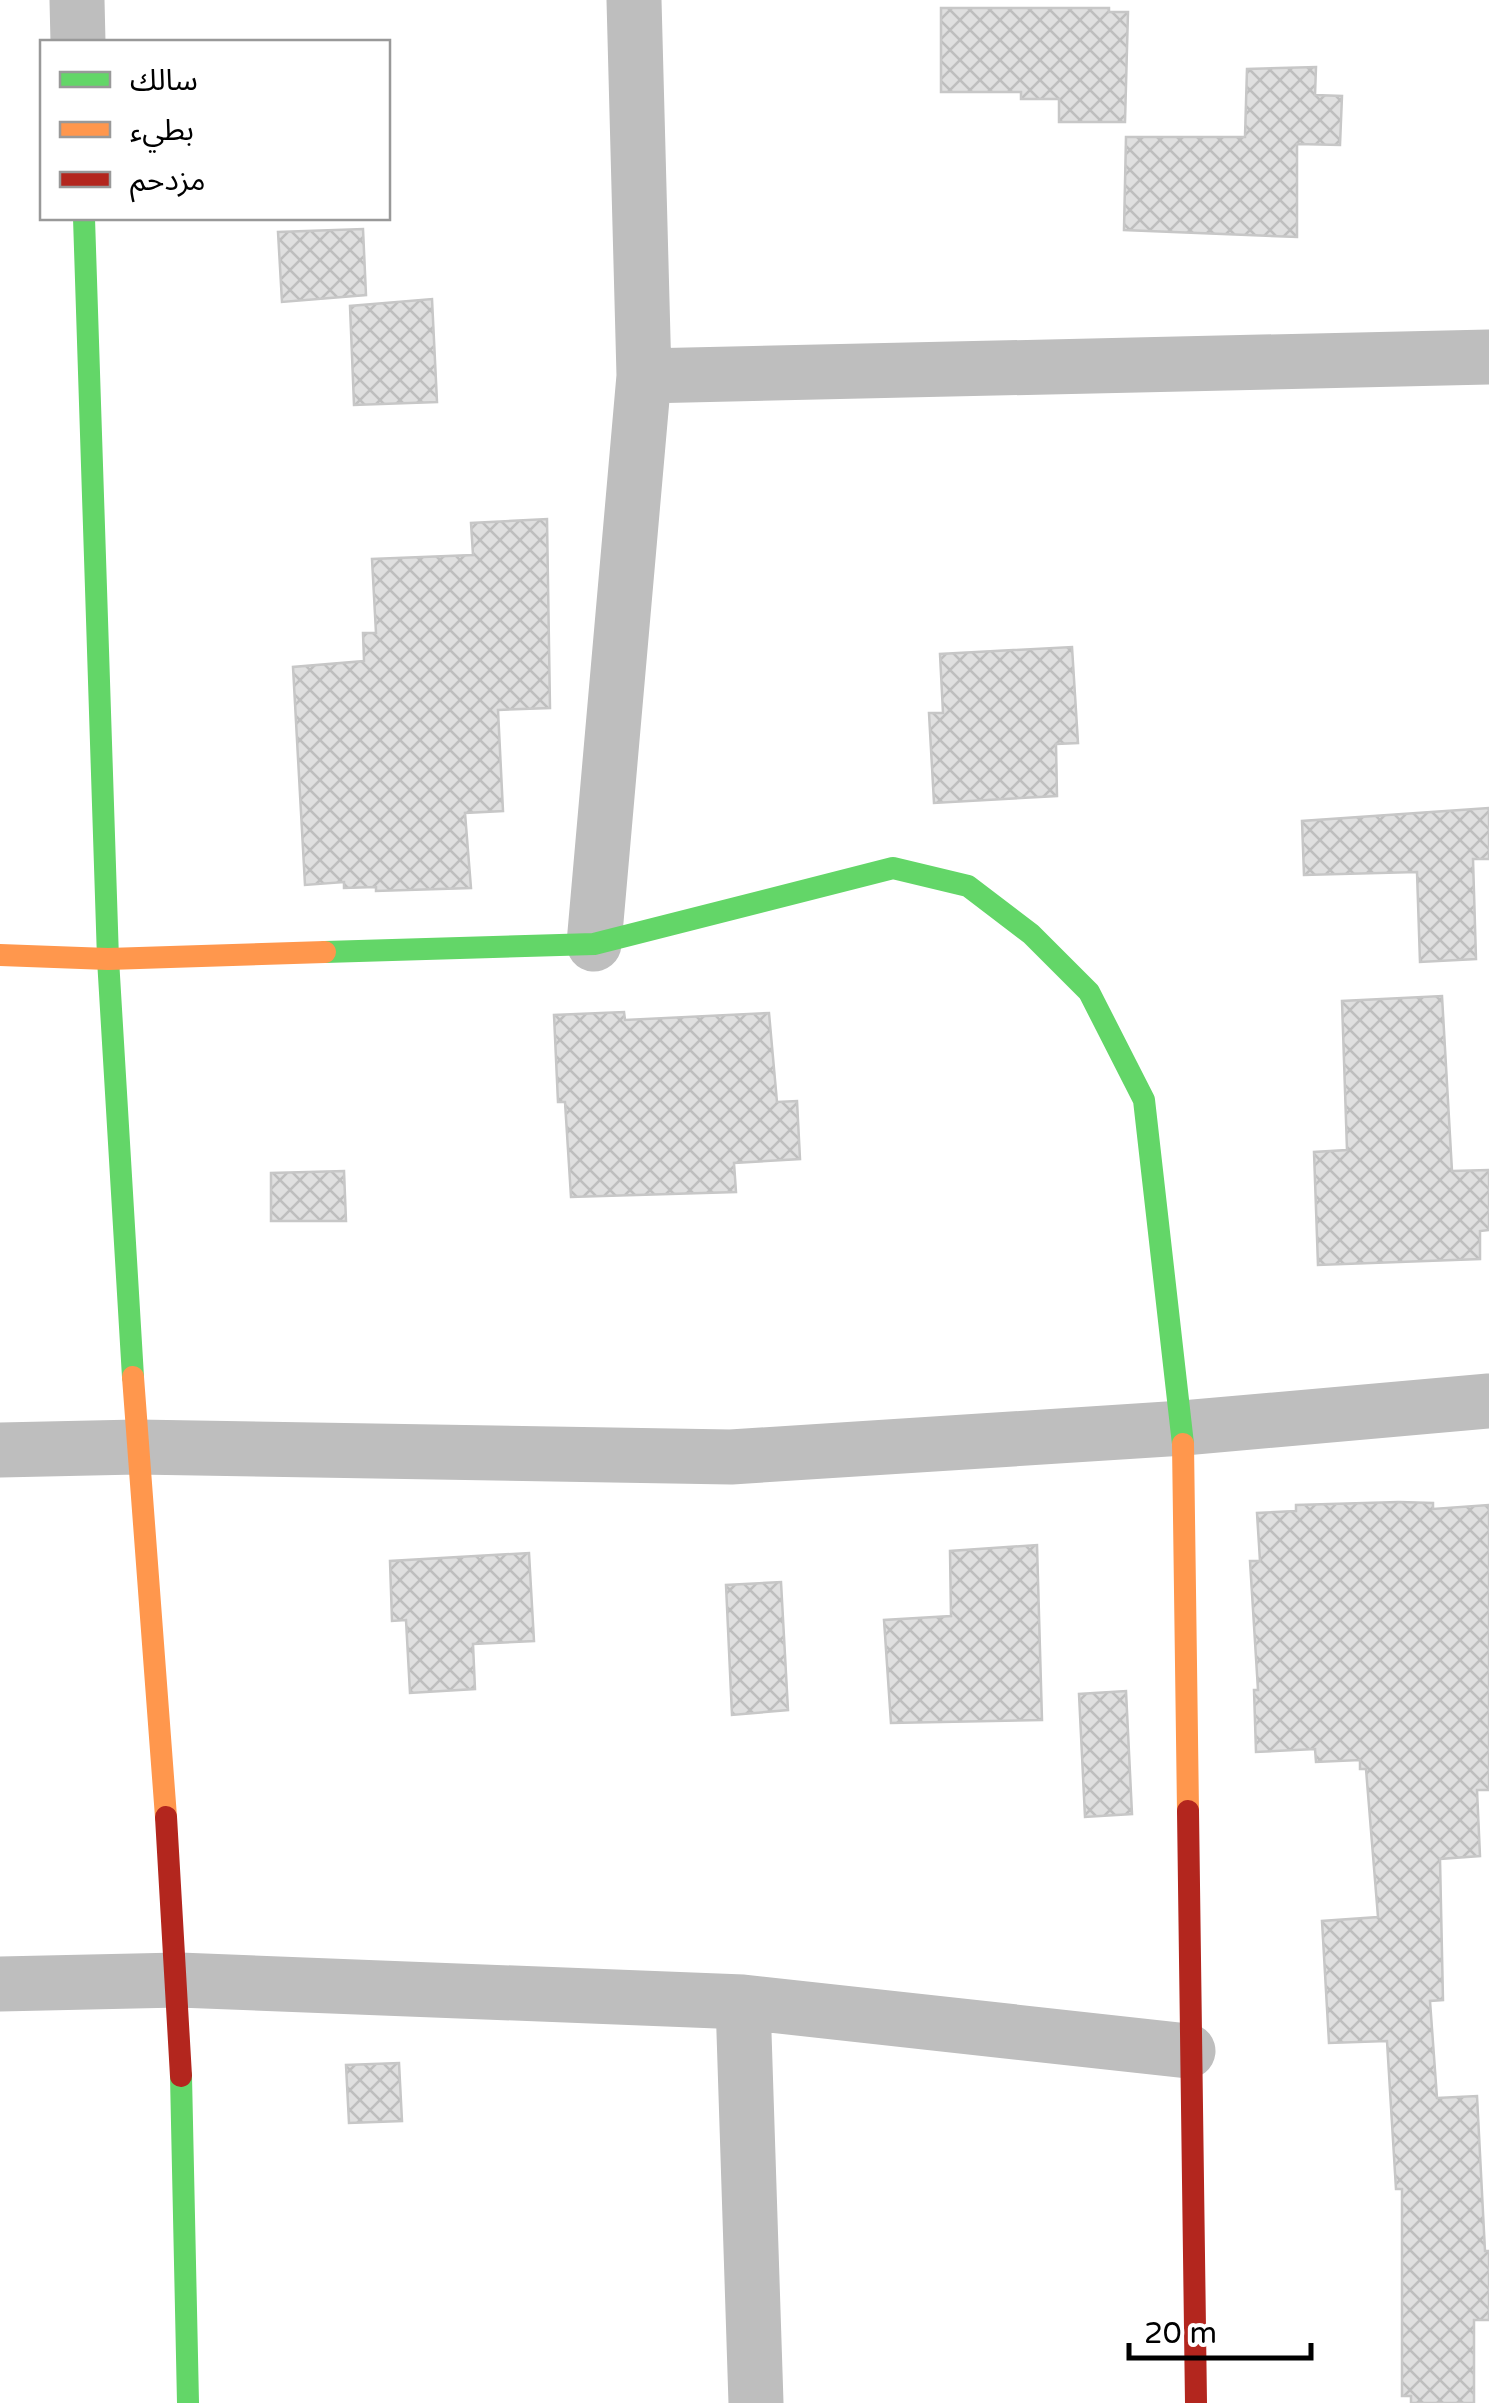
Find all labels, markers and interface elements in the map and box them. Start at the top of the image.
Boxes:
legend [40,40,390,220]
text: سالك [130,62,198,99]
text: بطيء [130,112,194,153]
text: مزدحم [130,162,206,203]
scale bar [1129,2298,1312,2360]
text: 20 m [1144,2315,1217,2352]

